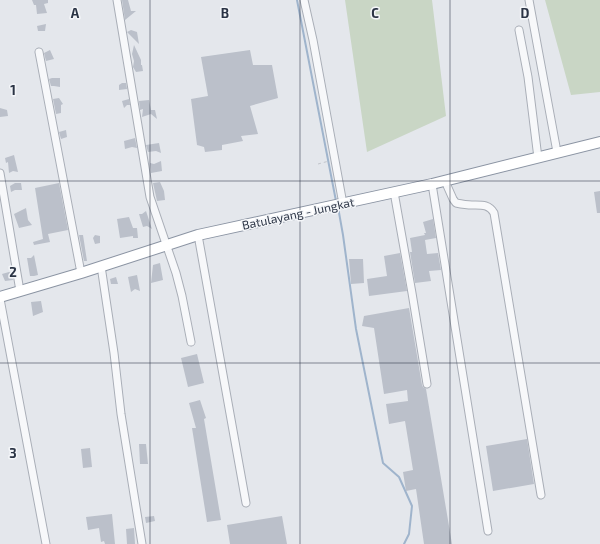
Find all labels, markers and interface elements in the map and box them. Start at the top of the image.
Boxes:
text: A [71,5,80,21]
text: B [221,5,229,21]
text: C [371,5,379,21]
text: D [521,5,530,21]
text: 1 [10,82,16,98]
street label: Batulayang - Jungkat [241,194,356,232]
text: 2 [9,264,17,280]
text: 3 [9,445,17,461]

